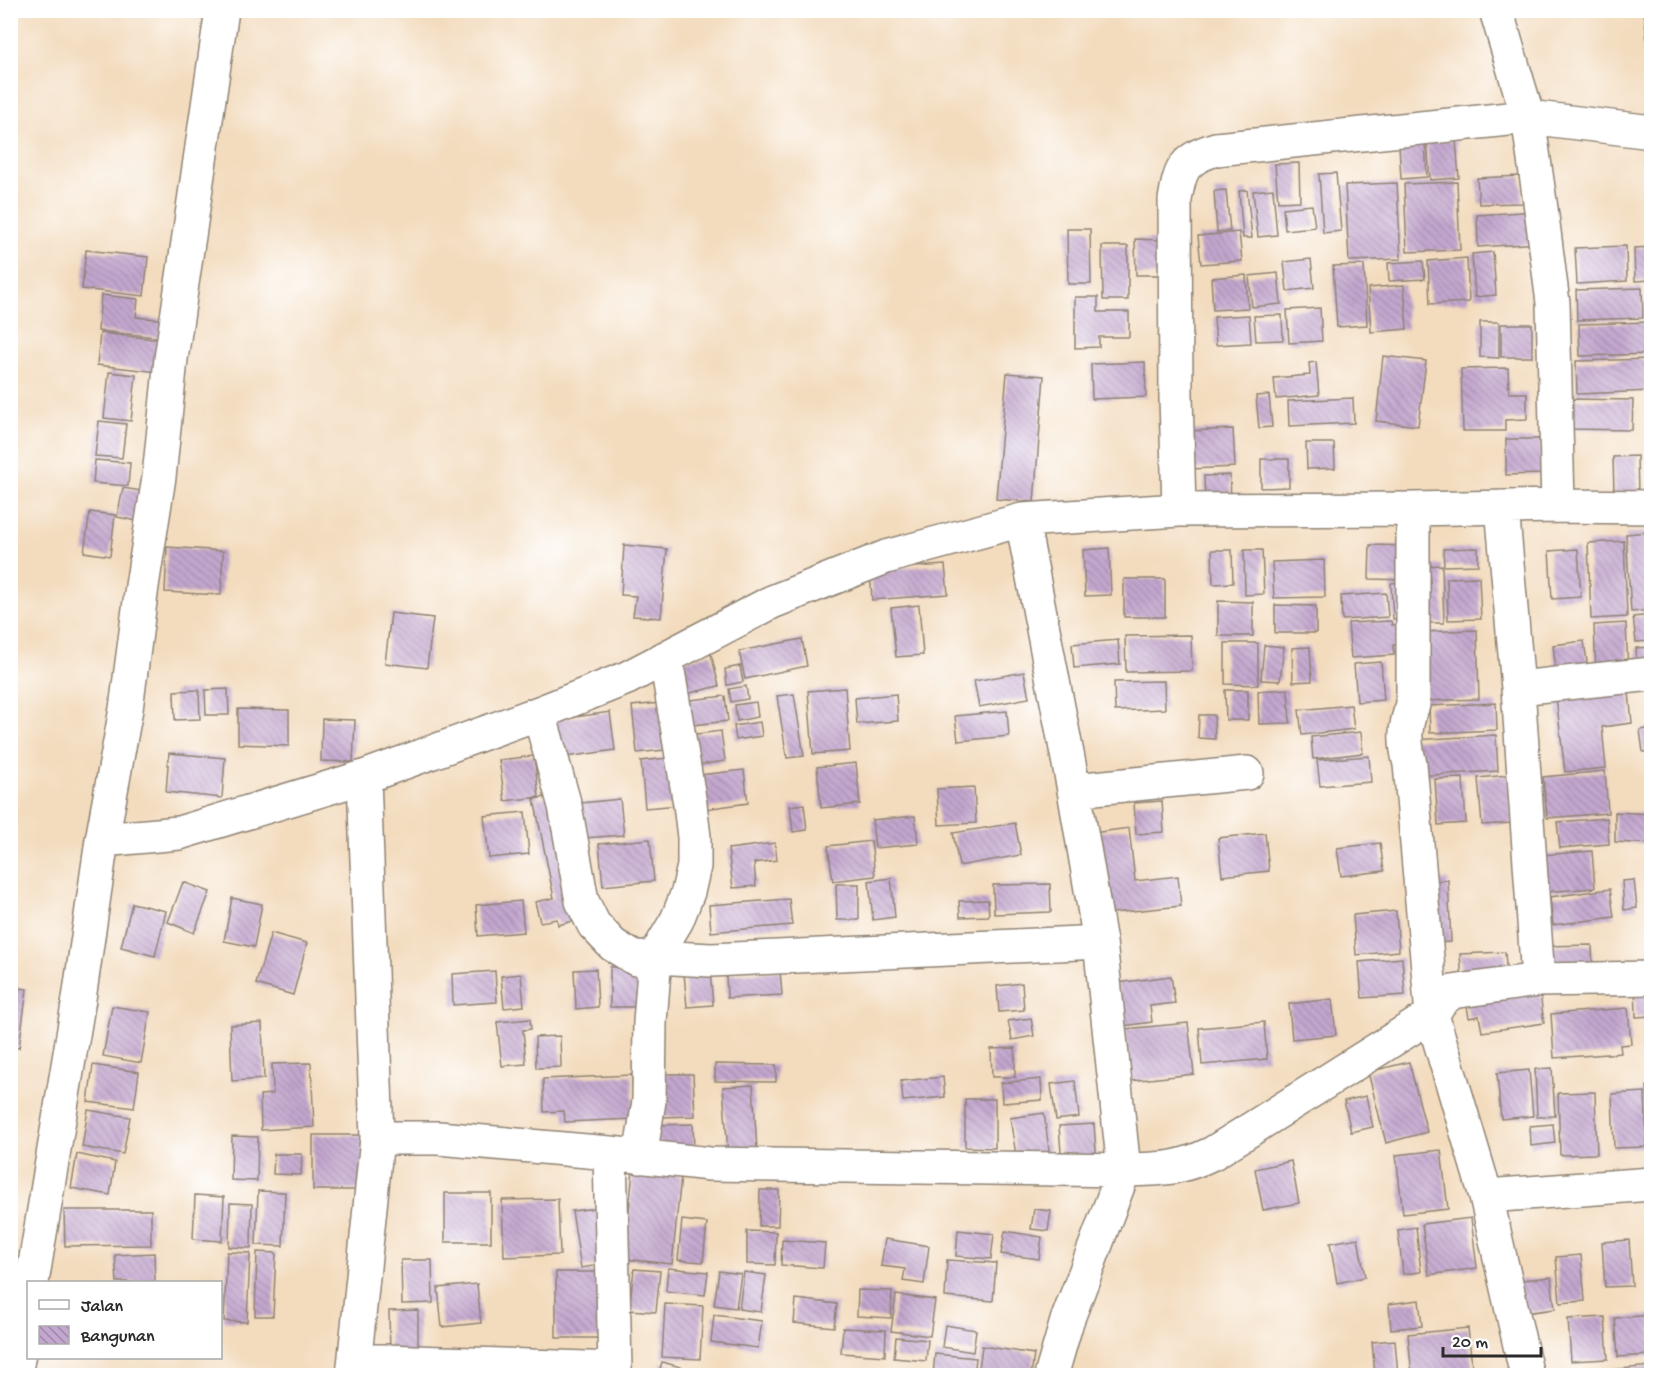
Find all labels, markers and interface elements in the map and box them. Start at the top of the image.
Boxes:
legend [27,1281,222,1359]
text: Jalan [81,1297,123,1318]
scale bar [1443,1320,1540,1358]
text: Bangunan [80,1327,155,1348]
text: 20 m [1452,1333,1488,1354]

